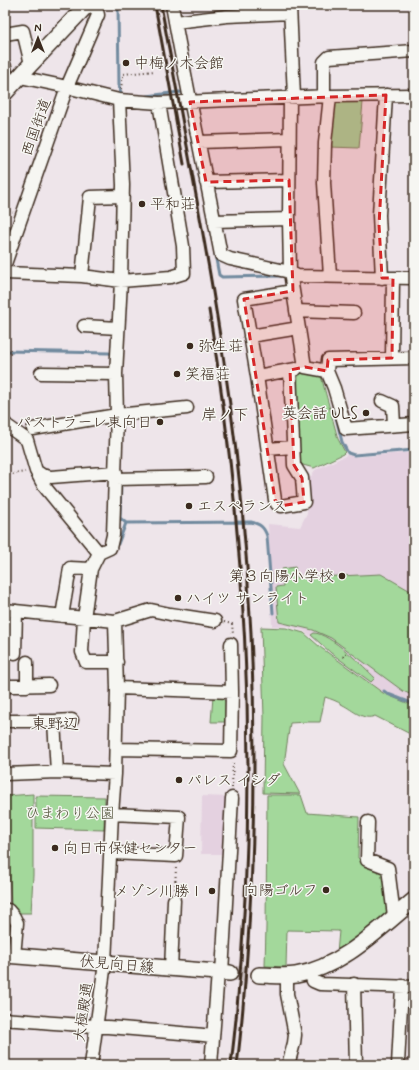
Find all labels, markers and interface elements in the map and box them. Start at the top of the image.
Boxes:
north arrow [18,18,58,58]
text: N [34,22,42,36]
place label: 中梅ノ木会館 [134,54,224,74]
marker: 中梅ノ木会館 [121,58,131,68]
street label: 西国街道 [17,96,57,159]
place label: 平和荘 [150,195,195,215]
marker: 平和荘 [137,199,147,209]
place label: 弥生荘 [198,337,243,357]
marker: 弥生荘 [185,341,195,351]
place label: 笑福荘 [185,365,230,385]
marker: 笑福荘 [172,369,182,379]
place label: 英会話 ULS [282,404,358,424]
district label: 岸ノ下 [201,405,249,426]
marker: 英会話 ULS [361,408,371,418]
place label: パストラーレ東向日 [16,413,152,433]
marker: パストラーレ東向日 [155,417,165,427]
place label: エスぺランス [197,497,287,517]
marker: エスぺランス [184,501,194,511]
place label: 第３向陽小学校 [229,567,334,587]
marker: 第３向陽小学校 [337,571,347,581]
place label: ハイツ サンライト [186,589,309,609]
marker: ハイツ サンライト [173,593,183,603]
district label: 東野辺 [31,714,79,735]
place label: パレス イシダ [187,771,281,791]
marker: パレス イシダ [174,775,184,785]
park label: ひまわり公園 [25,804,115,824]
place label: 向日市保健センター [63,839,197,859]
marker: 向日市保健センター [50,843,60,853]
place label: 向陽ゴルフ [244,881,318,901]
place label: メゾン川勝Ⅰ [114,882,204,902]
marker: 向陽ゴルフ [321,885,331,895]
marker: メゾン川勝Ⅰ [207,886,217,896]
street label: 伏見向日線 [79,952,155,978]
street label: 大極殿通 [70,981,98,1043]

